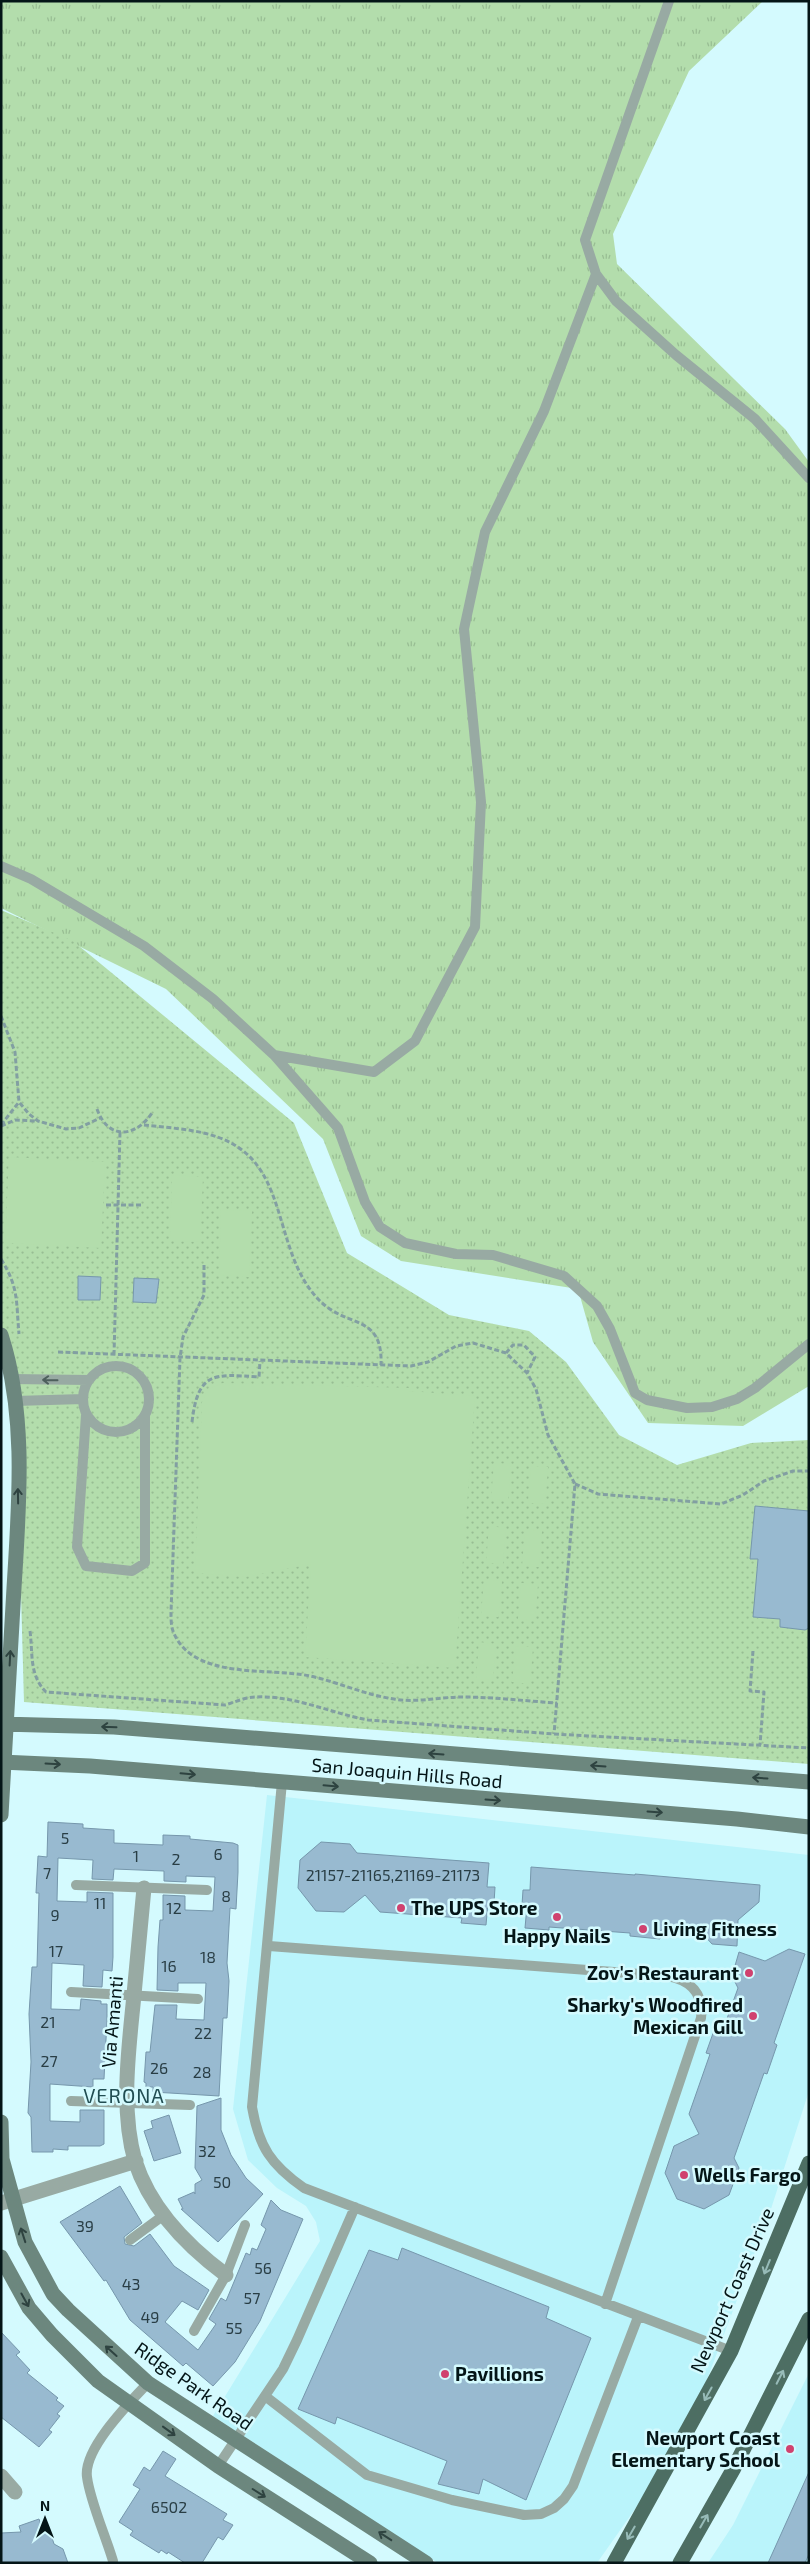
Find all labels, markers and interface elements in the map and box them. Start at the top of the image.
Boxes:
one-way arrow [42,1375,58,1385]
one-way arrow [14,1488,23,1504]
one-way arrow [6,1650,15,1666]
one-way arrow [101,1723,117,1732]
one-way arrow [428,1749,444,1759]
street label: San Joaquin Hills Road [311,1753,504,1792]
one-way arrow [45,1759,61,1768]
one-way arrow [590,1761,606,1771]
one-way arrow [179,1769,195,1779]
one-way arrow [752,1774,768,1783]
one-way arrow [323,1782,339,1791]
one-way arrow [484,1795,500,1805]
one-way arrow [647,1808,663,1817]
house number: 5 [61,1828,69,1847]
house number: 6 [213,1844,223,1863]
house number: 1 [133,1846,139,1865]
house number: 2 [172,1849,181,1868]
house number: 7 [43,1863,51,1882]
house number: 21157-21165,21169-21173 [306,1865,480,1884]
house number: 8 [221,1886,231,1905]
house number: 11 [94,1893,106,1912]
place label: The UPS Store [411,1896,538,1919]
house number: 12 [166,1898,182,1917]
marker: The UPS Store [395,1902,407,1914]
house number: 9 [50,1905,60,1924]
marker: Happy Nails [551,1911,563,1923]
place label: Living Fitness [653,1917,777,1940]
marker: Living Fitness [637,1923,649,1935]
place label: Happy Nails [503,1924,611,1948]
house number: 17 [49,1941,63,1960]
house number: 18 [200,1947,216,1966]
house number: 16 [161,1956,177,1975]
place label: Zov's Restaurant [587,1961,739,1984]
marker: Zov's Restaurant [743,1967,755,1979]
street label: Via Amanti [96,1975,127,2069]
place label: Sharky's Woodfired Mexican Gill [567,1993,744,2038]
marker: Sharky's Woodfired Mexican Gill [747,2010,759,2022]
house number: 21 [40,2012,56,2031]
house number: 22 [194,2023,212,2042]
house number: 27 [40,2051,58,2070]
house number: 26 [150,2058,168,2077]
house number: 28 [193,2062,211,2081]
district label: VERONA [83,2083,165,2107]
house number: 32 [198,2141,216,2160]
place label: Wells Fargo [694,2163,801,2186]
marker: Wells Fargo [678,2169,690,2181]
house number: 50 [213,2172,231,2191]
street label: Newport Coast Drive [685,2204,778,2376]
house number: 39 [76,2216,94,2235]
one-way arrow [17,2227,27,2243]
house number: 56 [254,2258,272,2277]
one-way arrow [761,2259,771,2274]
house number: 43 [122,2274,140,2293]
house number: 57 [244,2288,260,2307]
one-way arrow [21,2292,30,2307]
house number: 49 [141,2307,160,2326]
house number: 55 [225,2318,243,2337]
street label: Ridge Park Road [131,2336,258,2435]
one-way arrow [105,2345,118,2357]
place label: Pavillions [455,2362,544,2385]
marker: Pavillions [439,2368,451,2380]
one-way arrow [776,2370,785,2385]
one-way arrow [702,2386,712,2401]
one-way arrow [162,2425,175,2436]
place label: Newport Coast Elementary School [611,2426,781,2472]
marker: Newport Coast Elementary School [784,2443,796,2455]
one-way arrow [252,2488,266,2498]
north arrow [20,2494,70,2544]
text: N [40,2497,50,2514]
house number: 6502 [151,2497,187,2516]
one-way arrow [699,2514,709,2528]
one-way arrow [625,2526,635,2540]
one-way arrow [379,2531,393,2541]

